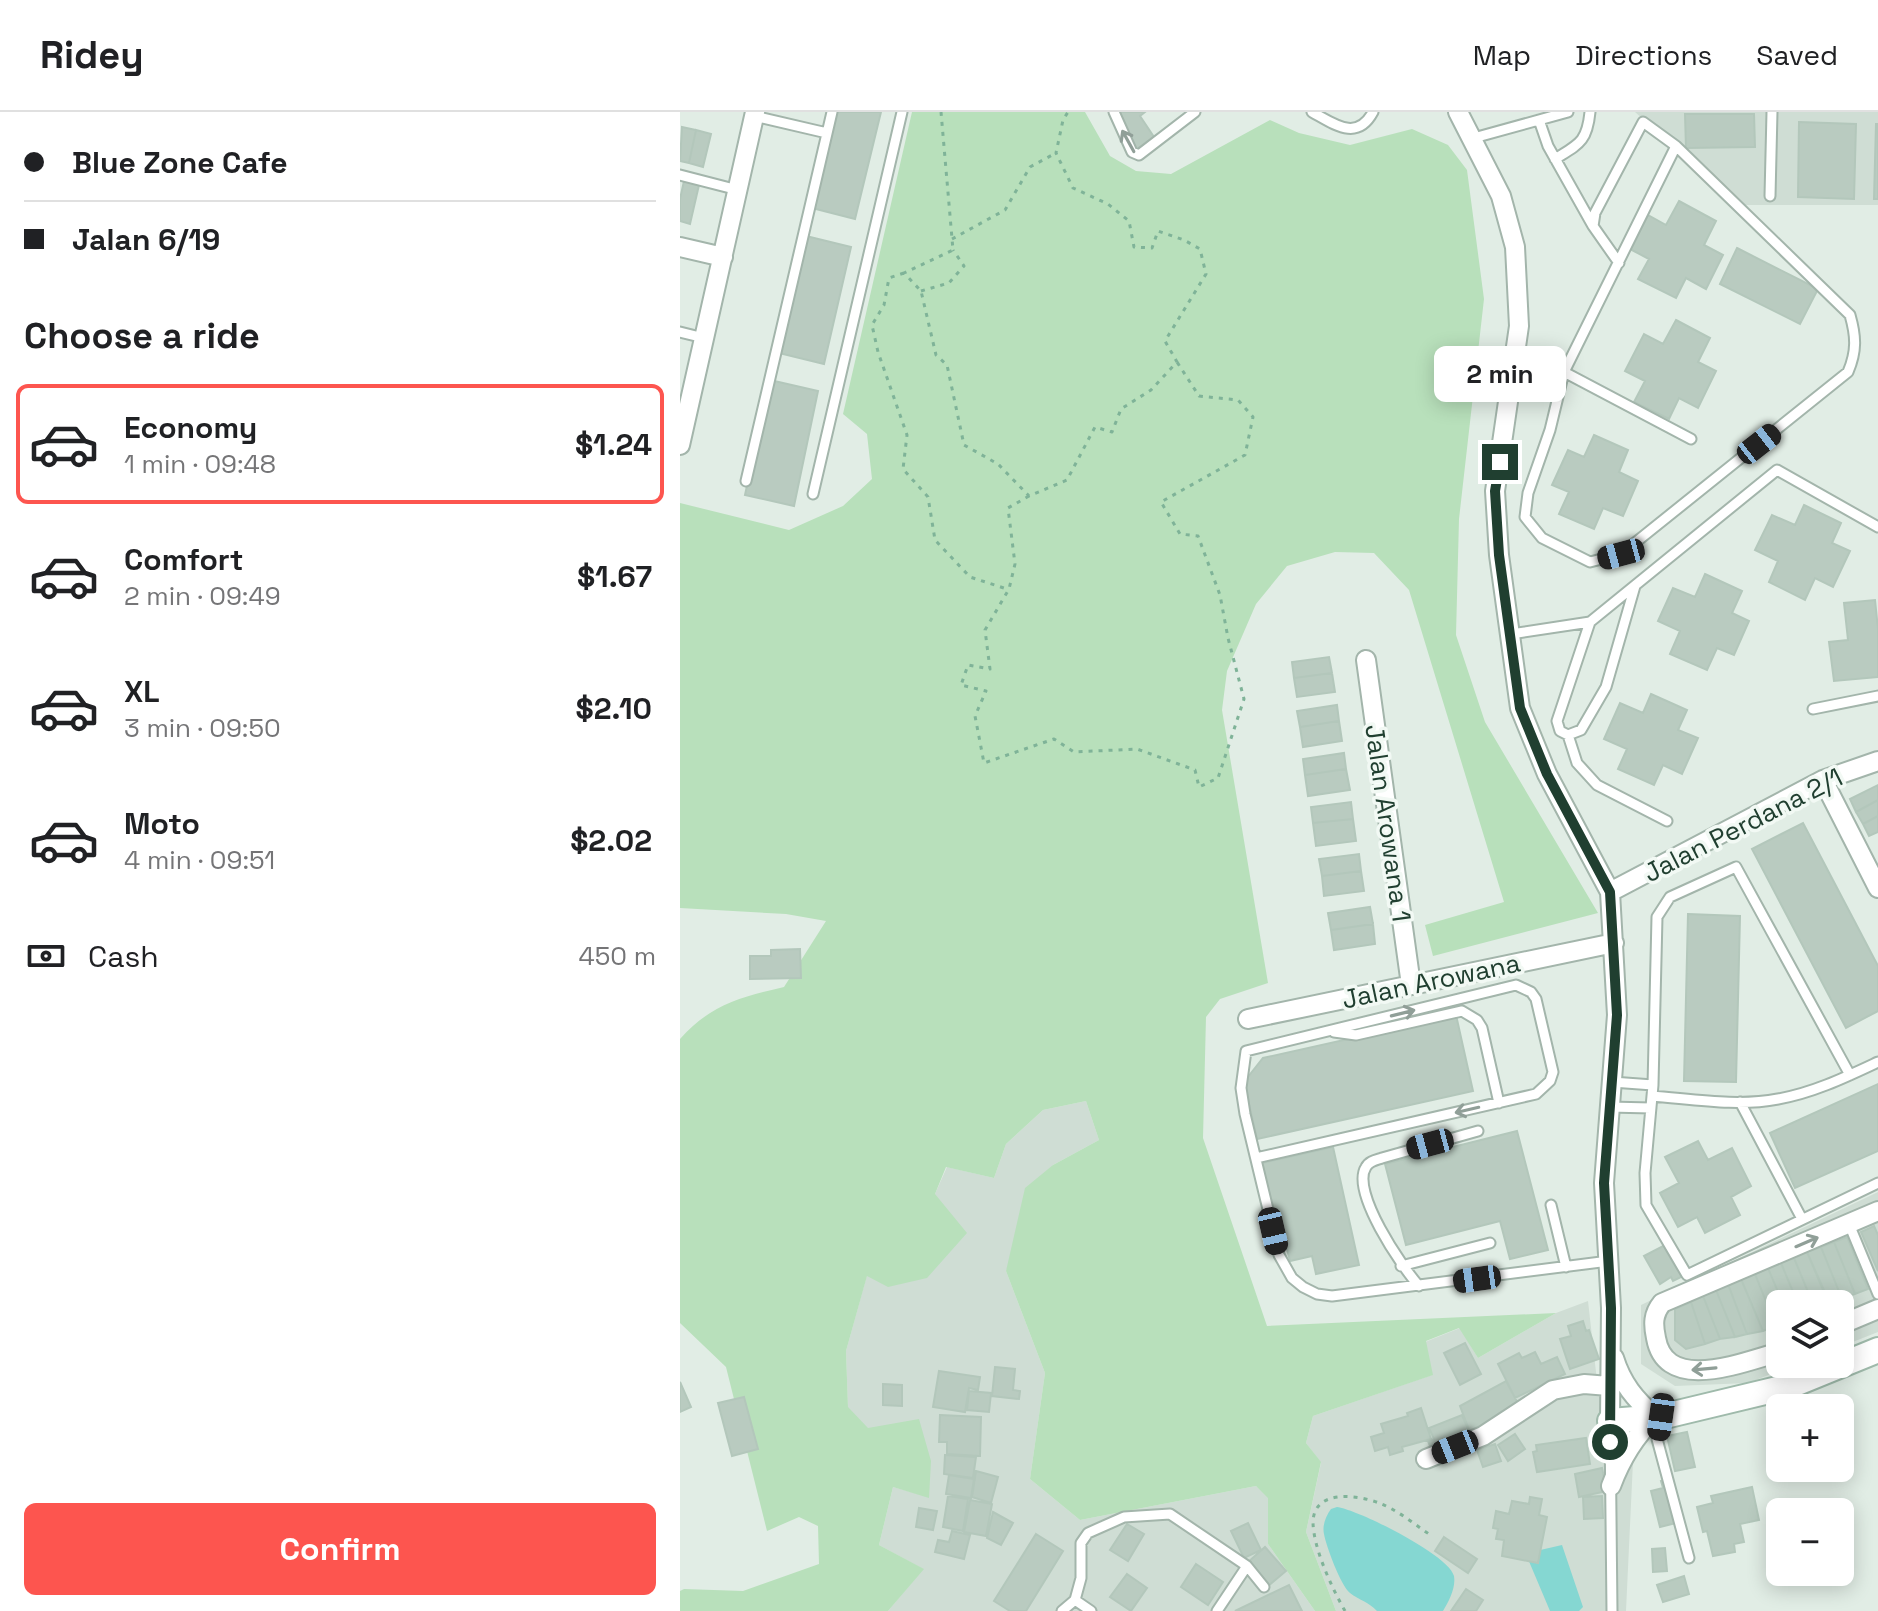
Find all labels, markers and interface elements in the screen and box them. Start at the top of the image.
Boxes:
text: Ridey [40,31,144,79]
text: Map [1473,37,1531,73]
text: Directions [1575,37,1712,73]
text: Saved [1756,37,1838,73]
one-way arrow [1120,130,1136,153]
text: Blue Zone Cafe [72,143,288,182]
text: Jalan 6/19 [72,220,220,259]
text: Choose a ride [24,313,260,359]
callout: 2 min [1434,346,1566,402]
text: 2 min [1466,357,1534,391]
icon: car [28,408,100,480]
text: Economy [124,408,257,447]
car [1733,420,1785,468]
text: $1.24 [575,425,652,464]
route end [1482,444,1518,480]
text: 1 min · 09:48 [124,447,276,481]
car [1595,536,1647,572]
icon: car [28,540,100,612]
text: Comfort [124,540,243,579]
text: $1.67 [577,557,652,596]
text: 2 min · 09:49 [124,579,281,613]
icon: car [28,672,100,744]
text: XL [124,672,160,711]
text: $2.10 [576,689,652,728]
text: 3 min · 09:50 [124,711,281,745]
street label: Jalan Arowana 1 [1357,722,1419,924]
street label: Jalan Perdana 2/1 [1638,760,1848,890]
icon: car [28,804,100,876]
text: Moto [124,804,200,843]
text: $2.02 [570,821,652,860]
text: 4 min · 09:51 [124,843,275,877]
icon: cash [24,934,68,978]
text: Cash [88,937,159,976]
text: 450 m [578,939,656,973]
street label: Jalan Arowana [1339,946,1523,1016]
one-way arrow [1390,1005,1416,1020]
one-way arrow [1455,1103,1480,1118]
car [1404,1126,1456,1162]
car [1256,1205,1290,1257]
one-way arrow [1794,1233,1818,1248]
car [1452,1264,1502,1294]
map controls [1766,1290,1854,1586]
button: layers [1766,1290,1854,1378]
one-way arrow [1692,1362,1718,1377]
car [1646,1392,1676,1442]
button: + [1766,1394,1854,1482]
route start [1592,1424,1628,1460]
car [1428,1427,1482,1467]
button: − [1766,1498,1854,1586]
button: Confirm [24,1503,656,1595]

